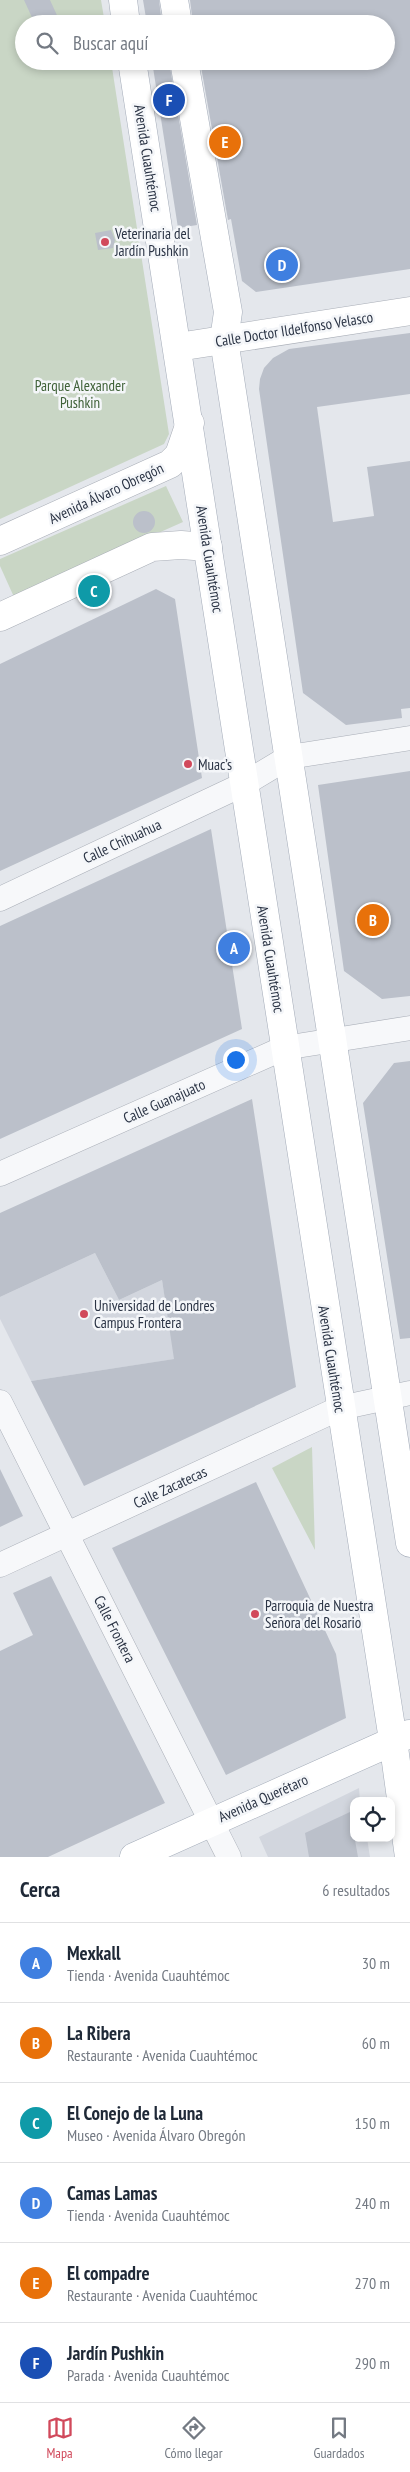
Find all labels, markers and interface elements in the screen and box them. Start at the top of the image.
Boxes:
search box [15,15,395,70]
icon: search [33,29,61,57]
text: Buscar aquí [73,31,148,55]
pin: F [153,81,185,119]
street label: Avenida Cuauhtémoc [130,103,166,214]
pin: E [209,123,241,161]
place label: Veterinaria del Jardín Pushkin [114,224,191,260]
marker: Veterinaria del Jardín Pushkin [99,236,111,248]
pin: D [266,246,298,284]
street label: Calle Doctor Ildelfonso Velasco [214,307,374,351]
park label: Parque Alexander Pushkin [35,376,126,412]
street label: Avenida Álvaro Obregón [46,458,166,528]
street label: Avenida Cuauhtémoc [192,504,228,615]
pin: C [78,572,110,610]
place label: Muac’s [198,755,232,774]
marker: Muac’s [182,758,194,770]
street label: Calle Chihuahua [80,815,164,867]
pin: B [357,901,389,939]
street label: Avenida Cuauhtémoc [253,904,289,1015]
pin: A [218,929,250,967]
your location [223,1047,249,1073]
street label: Calle Guanajuato [120,1074,208,1128]
place label: Universidad de Londres Campus Frontera [94,1296,215,1332]
street label: Avenida Cuauhtémoc [314,1304,350,1415]
marker: Universidad de Londres Campus Frontera [78,1308,90,1320]
street label: Calle Zacatecas [130,1462,210,1512]
street label: Calle Frontera [90,1592,140,1666]
place label: Parroquia de Nuestra Señora del Rosario [265,1596,373,1632]
marker: Parroquia de Nuestra Señora del Rosario [249,1608,261,1620]
street label: Avenida Querétaro [215,1770,311,1826]
map controls [350,1797,395,1842]
button: locate [350,1797,395,1842]
text: Cerca [20,1876,60,1903]
text: 6 resultados [322,1880,390,1900]
text: Mexkall [67,1941,121,1965]
text: A [32,1953,40,1973]
text: 30 m [362,1953,390,1973]
text: Tienda · Avenida Cuauhtémoc [67,1965,230,1985]
text: La Ribera [67,2021,131,2045]
text: B [32,2033,40,2053]
text: 60 m [362,2033,390,2053]
text: Restaurante · Avenida Cuauhtémoc [67,2045,258,2065]
text: El Conejo de la Luna [67,2101,203,2125]
text: C [32,2113,40,2133]
text: 150 m [355,2113,390,2133]
text: Museo · Avenida Álvaro Obregón [67,2125,245,2145]
text: Camas Lamas [67,2181,157,2205]
text: D [32,2193,40,2213]
text: 240 m [355,2193,390,2213]
text: Tienda · Avenida Cuauhtémoc [67,2205,230,2225]
text: El compadre [67,2261,150,2285]
text: E [33,2273,39,2293]
text: 270 m [355,2273,390,2293]
text: Restaurante · Avenida Cuauhtémoc [67,2285,258,2305]
text: Jardín Pushkin [67,2341,164,2365]
text: F [33,2353,39,2373]
text: 290 m [355,2353,390,2373]
text: Parada · Avenida Cuauhtémoc [67,2365,230,2385]
tab: Mapa [46,2414,74,2462]
tab: Cómo llegar [165,2414,222,2462]
tab: Guardados [314,2414,364,2462]

